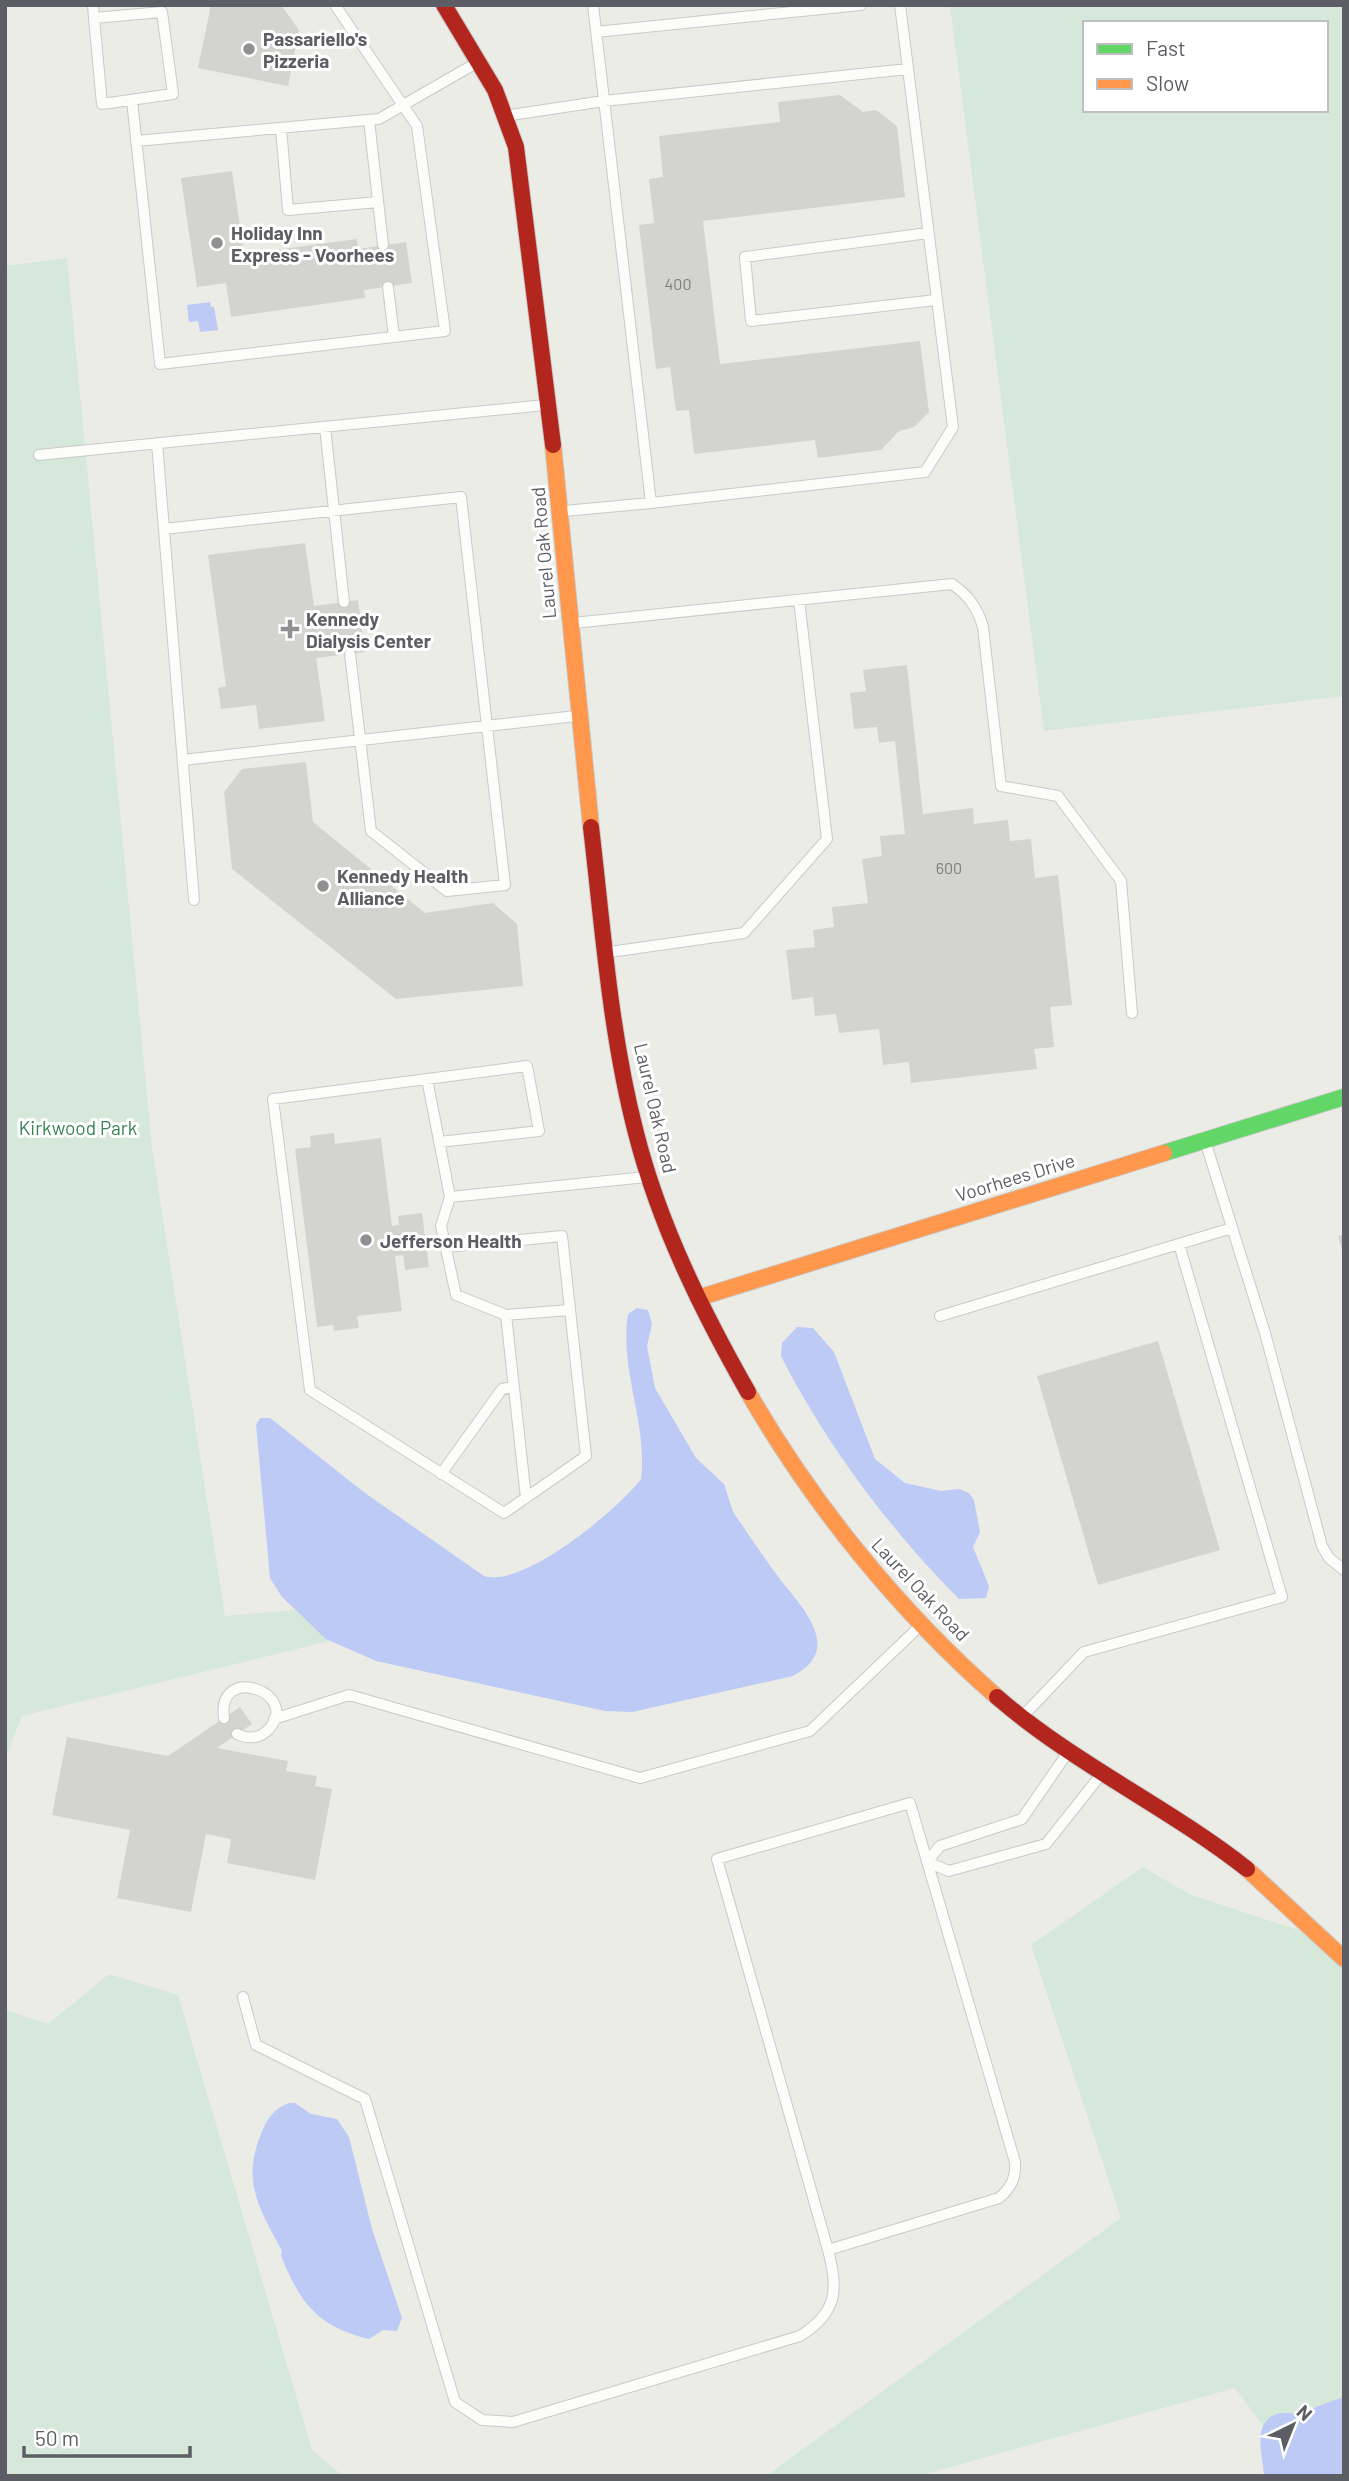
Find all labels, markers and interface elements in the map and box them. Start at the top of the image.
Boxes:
legend [1083,21,1328,112]
place label: Passariello's Pizzeria [263,27,367,72]
text: Fast [1146,35,1186,60]
marker: Passariello's Pizzeria [241,41,257,57]
text: Slow [1146,70,1189,95]
place label: Holiday Inn Express - Voorhees [231,221,394,266]
marker: Holiday Inn Express - Voorhees [209,235,225,251]
house number: 400 [665,274,691,293]
street label: Laurel Oak Road [526,486,560,620]
place label: Kennedy Dialysis Center [306,607,432,652]
marker: Kennedy Dialysis Center [280,619,300,639]
house number: 600 [936,858,962,877]
place label: Kennedy Health Alliance [337,864,468,909]
marker: Kennedy Health Alliance [315,878,331,894]
street label: Laurel Oak Road [630,1041,682,1175]
park label: Kirkwood Park [19,1116,137,1139]
street label: Voorhees Drive [953,1148,1077,1206]
place label: Jefferson Health [380,1229,522,1252]
marker: Jefferson Health [358,1232,374,1248]
street label: Laurel Oak Road [867,1533,975,1645]
north arrow [1258,2390,1328,2460]
text: N [1292,2399,1317,2425]
scale bar [24,2414,191,2458]
text: 50 m [35,2425,79,2450]

